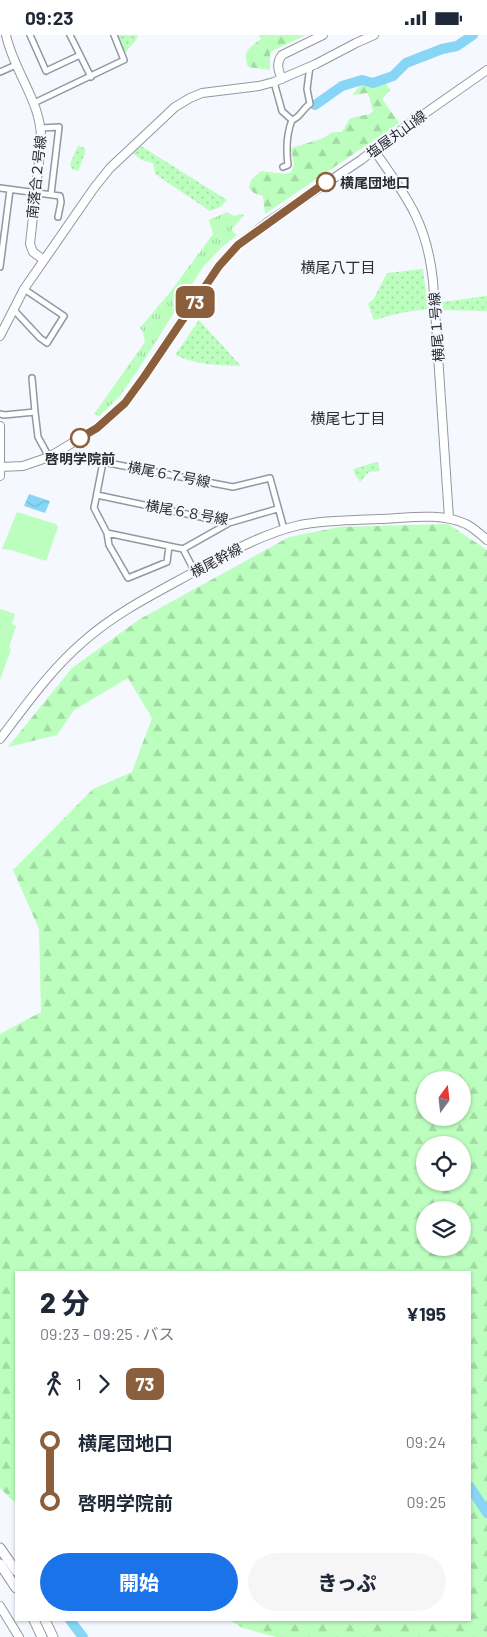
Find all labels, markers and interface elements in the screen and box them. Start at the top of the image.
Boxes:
text: 09:23 [25,6,73,29]
street label: 塩屋丸山線 [363,107,429,161]
street label: 南落合２号線 [23,134,49,220]
marker: 横尾団地口 [316,172,336,192]
place label: 横尾団地口 [340,174,410,191]
district label: 横尾八丁目 [300,258,376,276]
line badge: 73 [172,286,218,318]
text: 73 [186,291,204,313]
street label: 横尾１号線 [425,291,447,363]
district label: 横尾七丁目 [310,409,386,427]
marker: 啓明学院前 [70,428,90,448]
place label: 啓明学院前 [45,450,115,467]
street label: 横尾６７号線 [126,458,212,490]
street label: 横尾６８号線 [144,496,230,528]
street label: 横尾幹線 [187,539,245,581]
north arrow [416,1071,471,1126]
map controls [416,1071,471,1256]
button: locate [416,1136,471,1191]
button: layers [416,1201,471,1256]
text: 2 分 [40,1285,90,1319]
text: ¥195 [406,1302,446,1325]
text: 09:23 – 09:25 · バス [40,1324,174,1343]
icon: walk [40,1370,68,1398]
icon: forward [90,1370,118,1398]
text: 73 [136,1373,154,1395]
text: 1 [76,1374,82,1393]
text: 横尾団地口 [78,1431,173,1454]
text: 09:24 [406,1432,446,1451]
text: 啓明学院前 [78,1491,173,1514]
text: 09:25 [406,1492,446,1511]
button: 開始 [40,1553,238,1611]
button: きっぷ [248,1553,446,1611]

